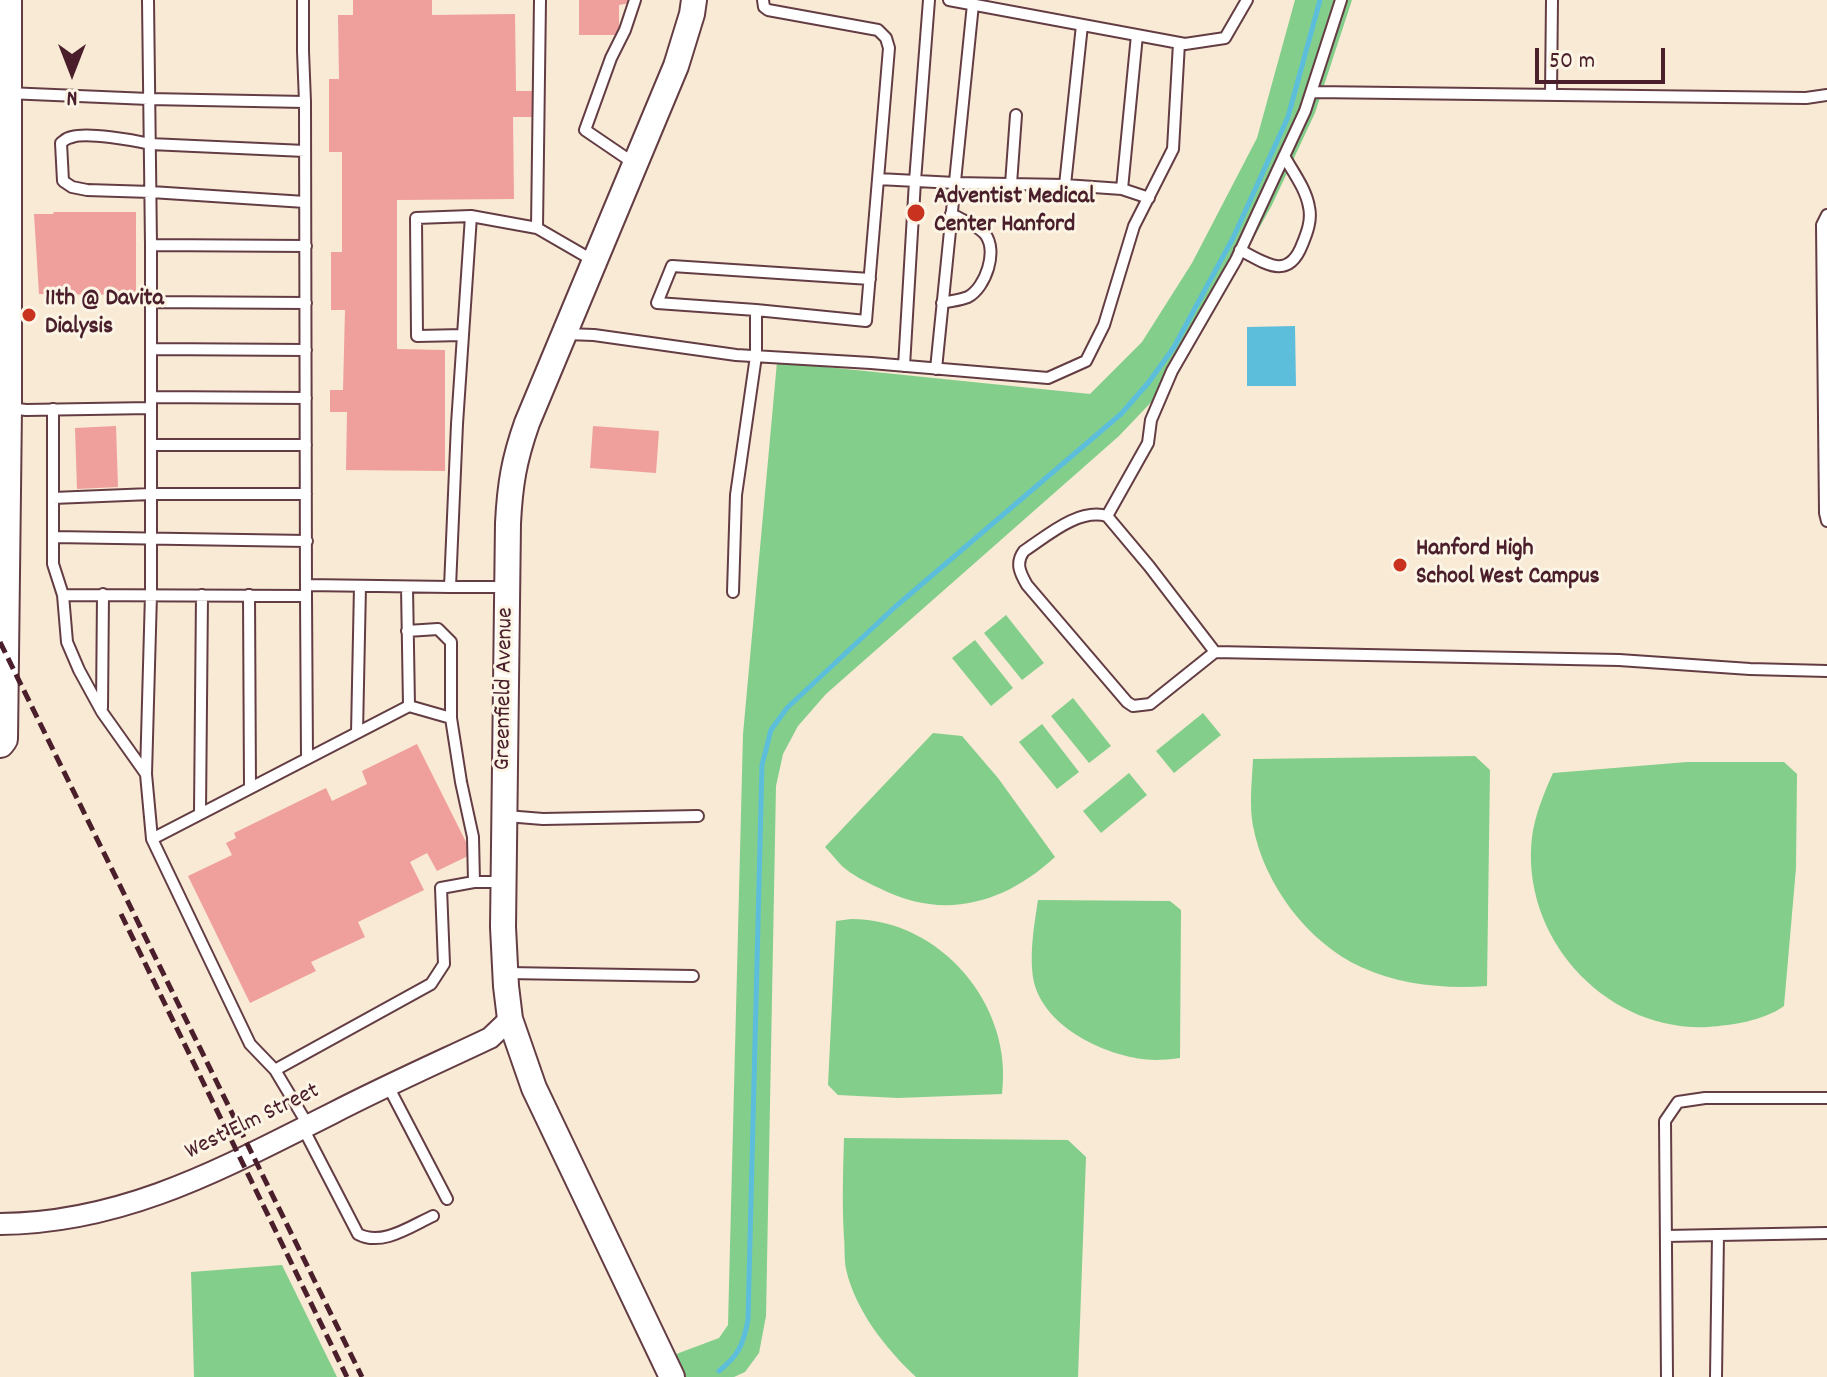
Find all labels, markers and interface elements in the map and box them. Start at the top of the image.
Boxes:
north arrow [32,32,112,112]
scale bar [1539,32,1669,82]
text: 50 m [1549,45,1595,79]
text: N [67,81,77,112]
place label: Adventist Medical Center Hanford [934,185,1095,241]
marker: Adventist Medical Center Hanford [905,202,927,224]
place label: 11th @ Davita Dialysis [45,287,164,343]
marker: 11th @ Davita Dialysis [20,306,38,324]
place label: Hanford High School West Campus [1416,537,1600,593]
marker: Hanford High School West Campus [1391,556,1409,574]
street label: Greenfield Avenue [490,607,522,771]
street label: West Elm Street [181,1078,325,1168]

